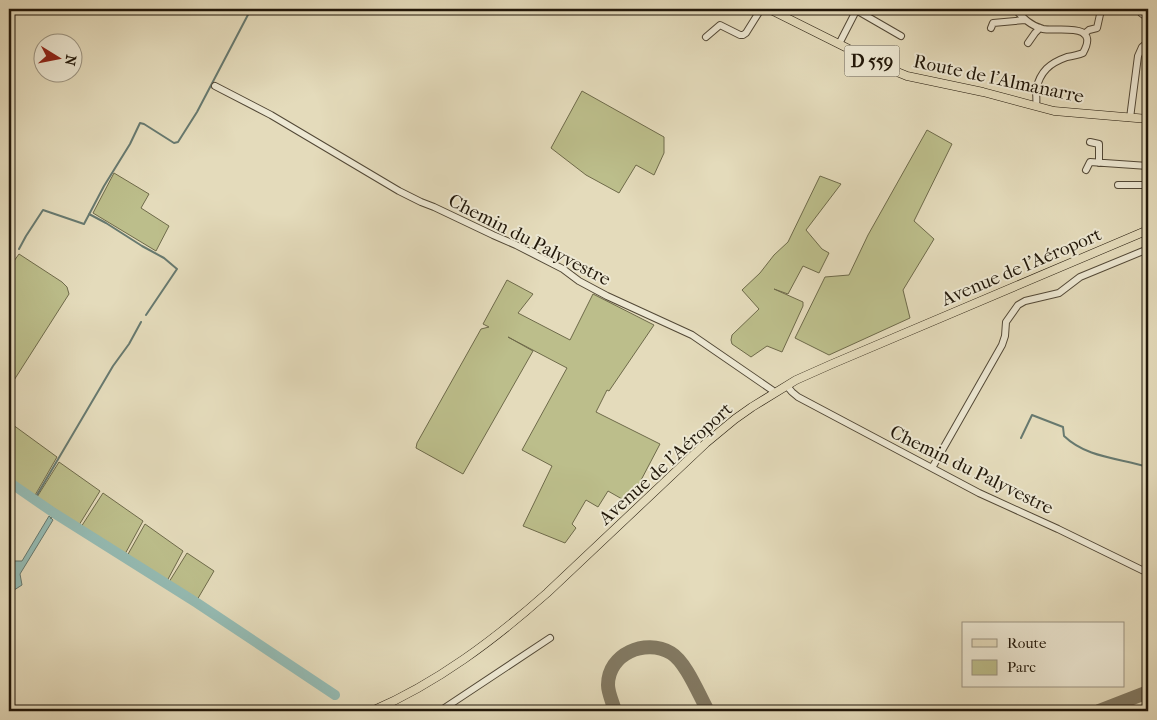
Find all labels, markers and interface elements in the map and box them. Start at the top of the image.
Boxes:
north arrow [32,32,82,82]
road number: D 559 [844,46,900,76]
street label: Route de l'Almanarre [912,50,1086,108]
text: N [61,53,80,67]
street label: Chemin du Palyvestre [445,189,614,290]
street label: Avenue de l'Aéroport [937,223,1105,311]
street label: Avenue de l'Aéroport [594,398,737,530]
street label: Chemin du Palyvestre [886,421,1057,519]
legend [962,622,1124,688]
text: Route [1007,634,1047,652]
text: Parc [1007,658,1036,676]

